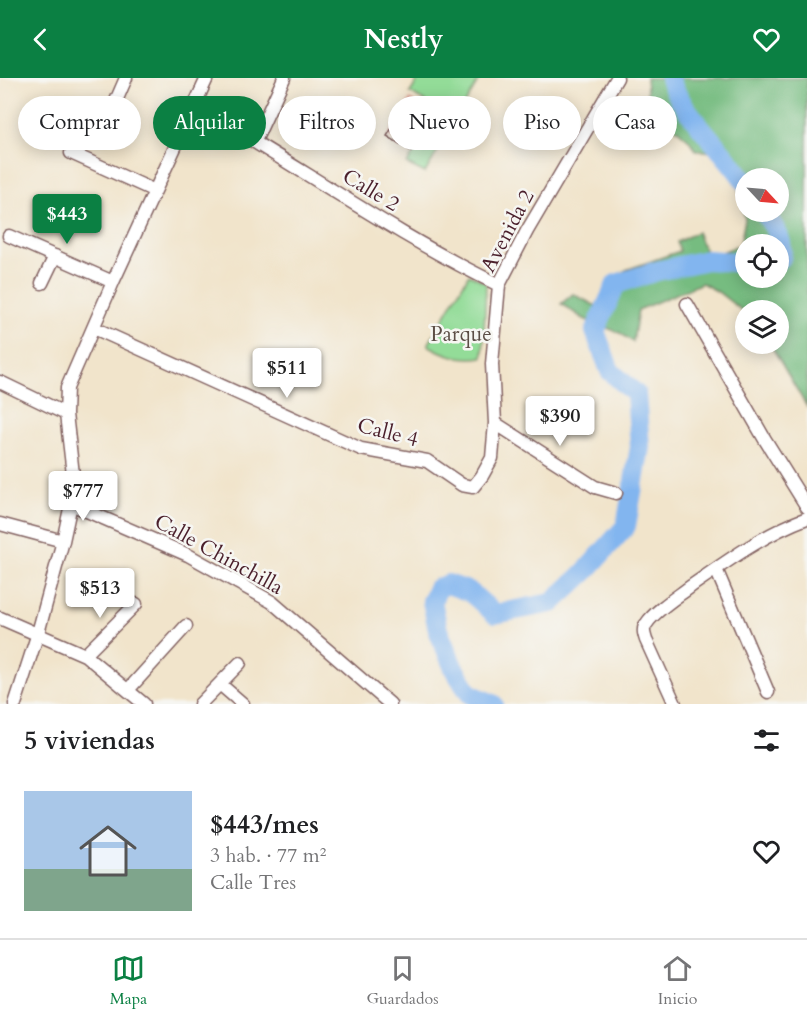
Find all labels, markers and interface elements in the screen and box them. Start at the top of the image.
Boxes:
text: Nestly [364,21,443,58]
icon: back [24,23,57,56]
icon: heart [750,23,783,56]
chip: Comprar [18,96,141,150]
chip: Alquilar [153,96,266,150]
chip: Filtros [278,96,376,150]
chip: Nuevo [388,96,491,150]
chip: Piso [503,96,581,150]
chip: Casa [593,96,677,150]
street label: Calle 2 [337,162,405,219]
north arrow [735,168,789,222]
map controls [735,168,789,354]
street label: Avenida 2 [474,185,541,278]
pin: $443 [31,194,103,245]
text: $443 [47,200,87,227]
button: locate [735,234,789,288]
button: layers [735,300,789,354]
park label: Parque [430,320,492,349]
pin: $511 [251,348,323,399]
text: $511 [267,354,307,381]
pin: $390 [524,396,596,447]
text: $390 [540,402,580,429]
street label: Calle 4 [354,411,422,454]
pin: $777 [47,471,119,522]
text: $777 [63,477,103,504]
street label: Calle Chinchilla [149,507,288,602]
pin: $513 [64,568,136,619]
text: $513 [80,574,120,601]
text: 5 viviendas [24,723,155,758]
icon: filters [750,724,783,757]
text: $443/mes [210,807,319,842]
icon: home [72,815,144,887]
icon: heart [750,835,783,868]
text: 3 hab. · 77 m² [210,842,326,869]
text: Calle Tres [210,869,296,896]
tab: Mapa [110,952,147,1010]
tab: Guardados [366,952,439,1010]
tab: Inicio [658,952,697,1010]

